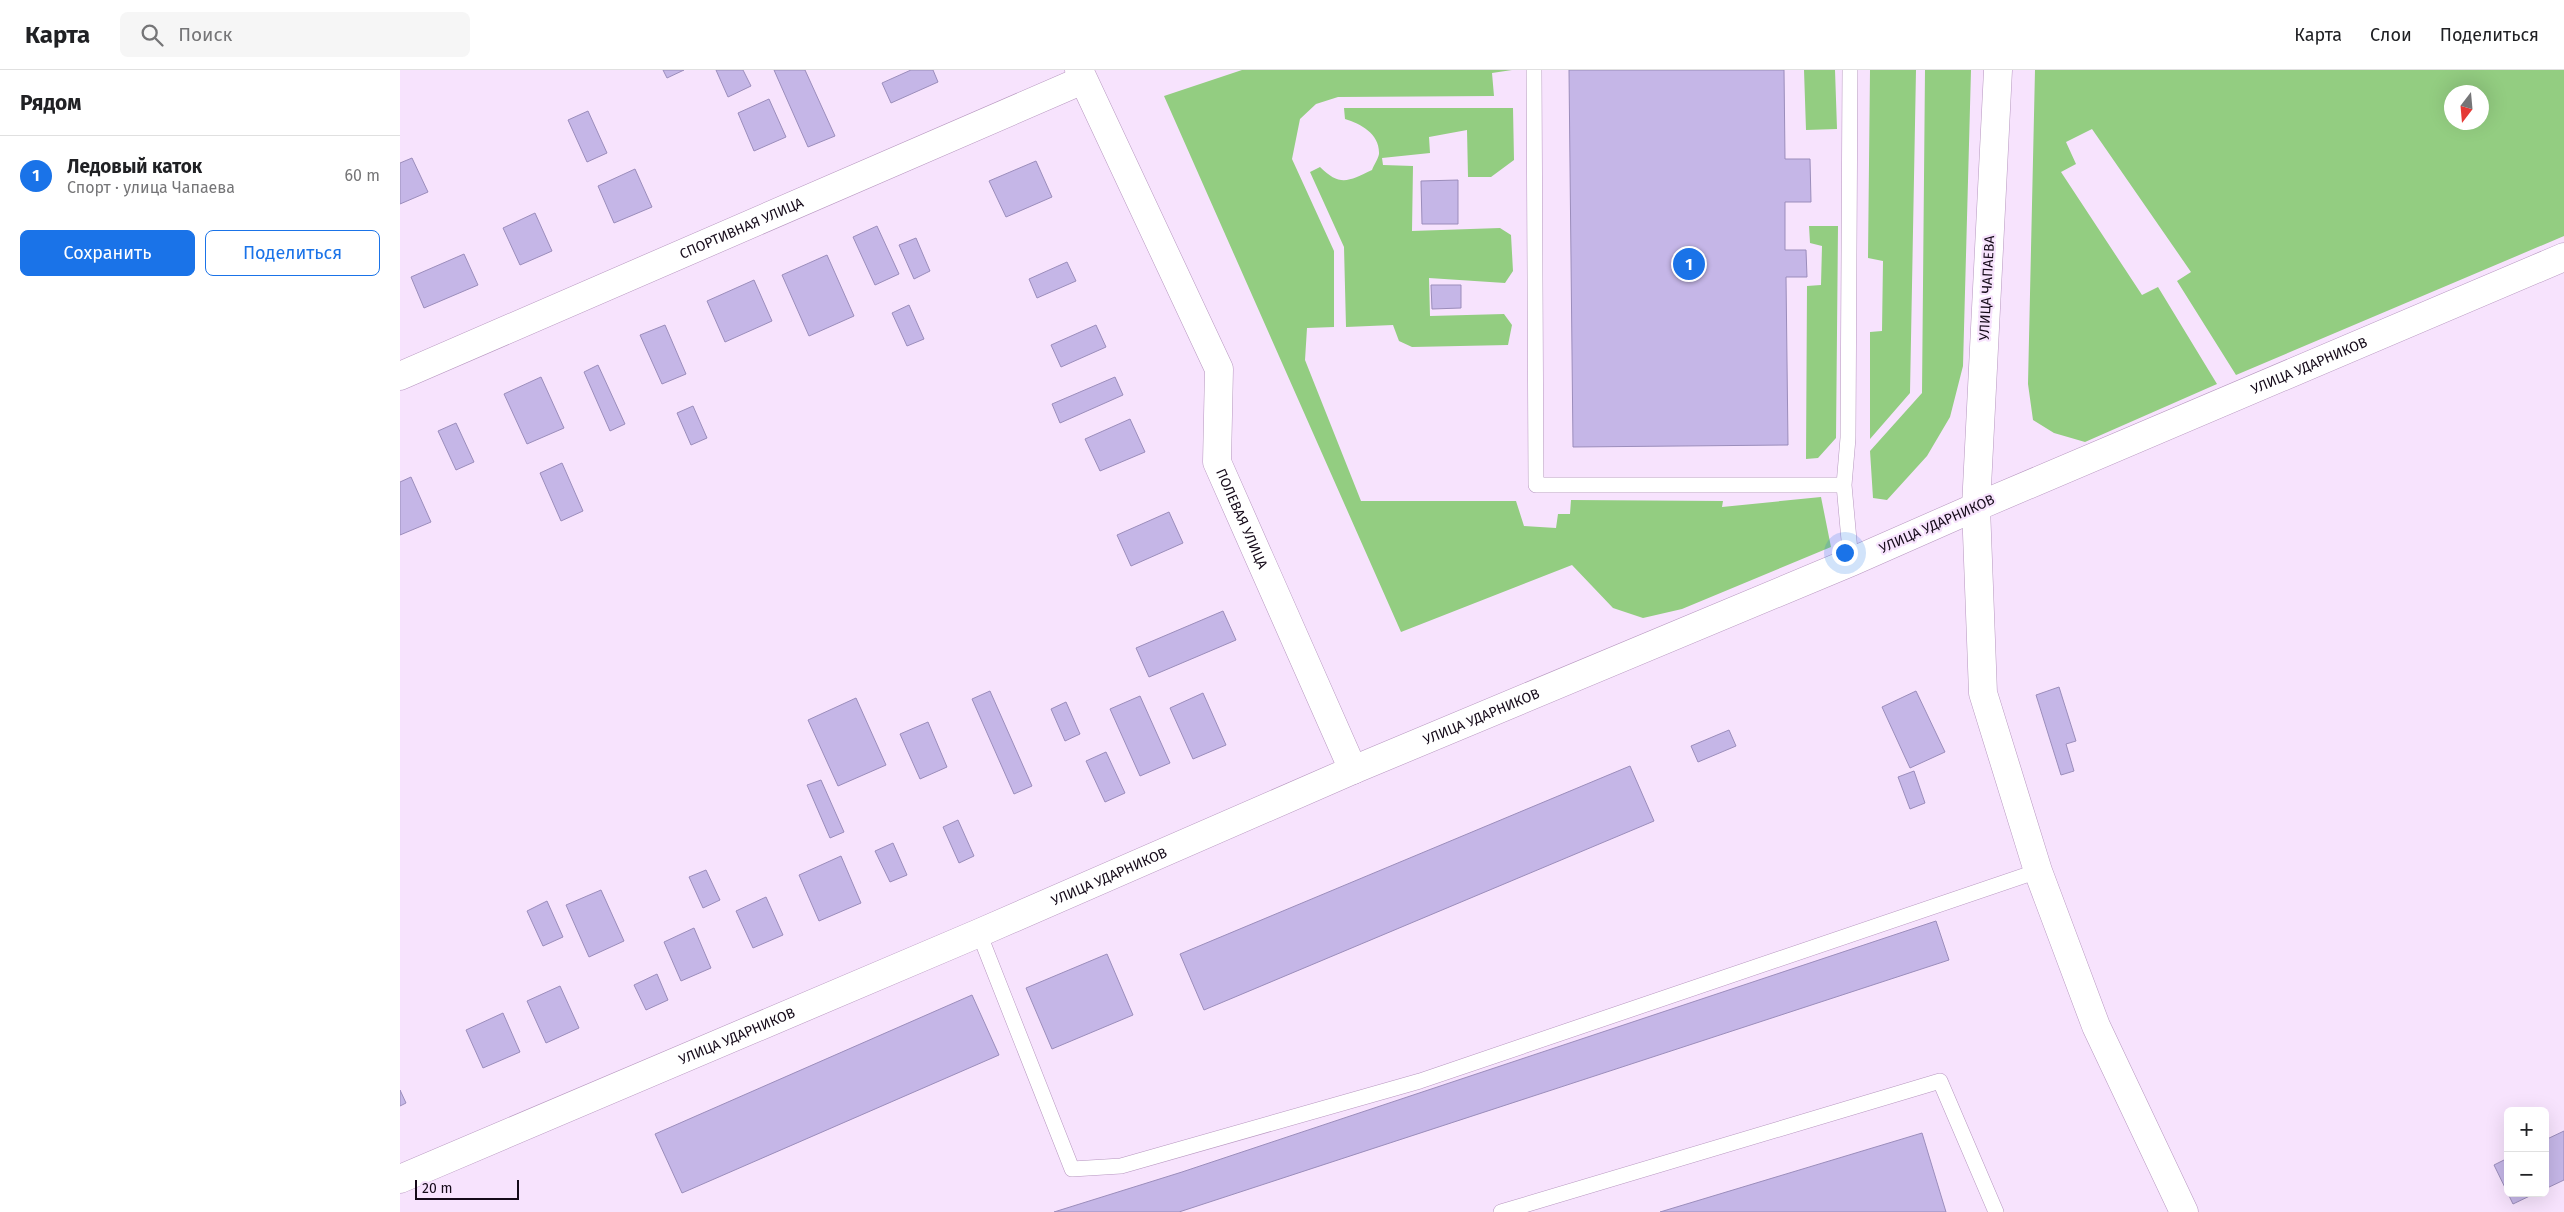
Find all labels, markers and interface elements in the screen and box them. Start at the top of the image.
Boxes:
search box [120,12,470,57]
text: Карта [25,21,90,49]
icon: search [138,21,166,49]
text: Поиск [178,23,232,46]
text: Карта [2294,24,2342,46]
text: Слои [2370,24,2412,46]
text: Поделиться [2440,24,2539,46]
north arrow [2444,85,2489,130]
text: Рядом [20,90,81,116]
text: Ледовый каток [67,155,202,178]
text: 1 [32,166,40,185]
text: 60 m [345,166,380,185]
text: Спорт · улица Чапаева [67,178,235,197]
street label: СПОРТИВНАЯ УЛИЦА [677,194,806,262]
button: Сохранить [20,230,195,276]
button: Поделиться [205,230,380,276]
street label: УЛИЦА ЧАПАЕВА [1976,235,1998,341]
pin: 1 [1673,245,1705,283]
street label: УЛИЦА УДАРНИКОВ [2249,333,2370,398]
street label: ПОЛЕВАЯ УЛИЦА [1212,466,1271,571]
street label: УЛИЦА УДАРНИКОВ [1877,491,1997,557]
your location [1832,540,1858,566]
street label: УЛИЦА УДАРНИКОВ [1420,685,1542,748]
street label: УЛИЦА УДАРНИКОВ [1049,844,1170,909]
street label: УЛИЦА УДАРНИКОВ [676,1004,797,1068]
map controls [2504,1107,2549,1197]
button: + [2504,1107,2549,1152]
button: − [2504,1152,2549,1197]
scale bar [415,1177,519,1200]
text: 20 m [422,1180,452,1197]

